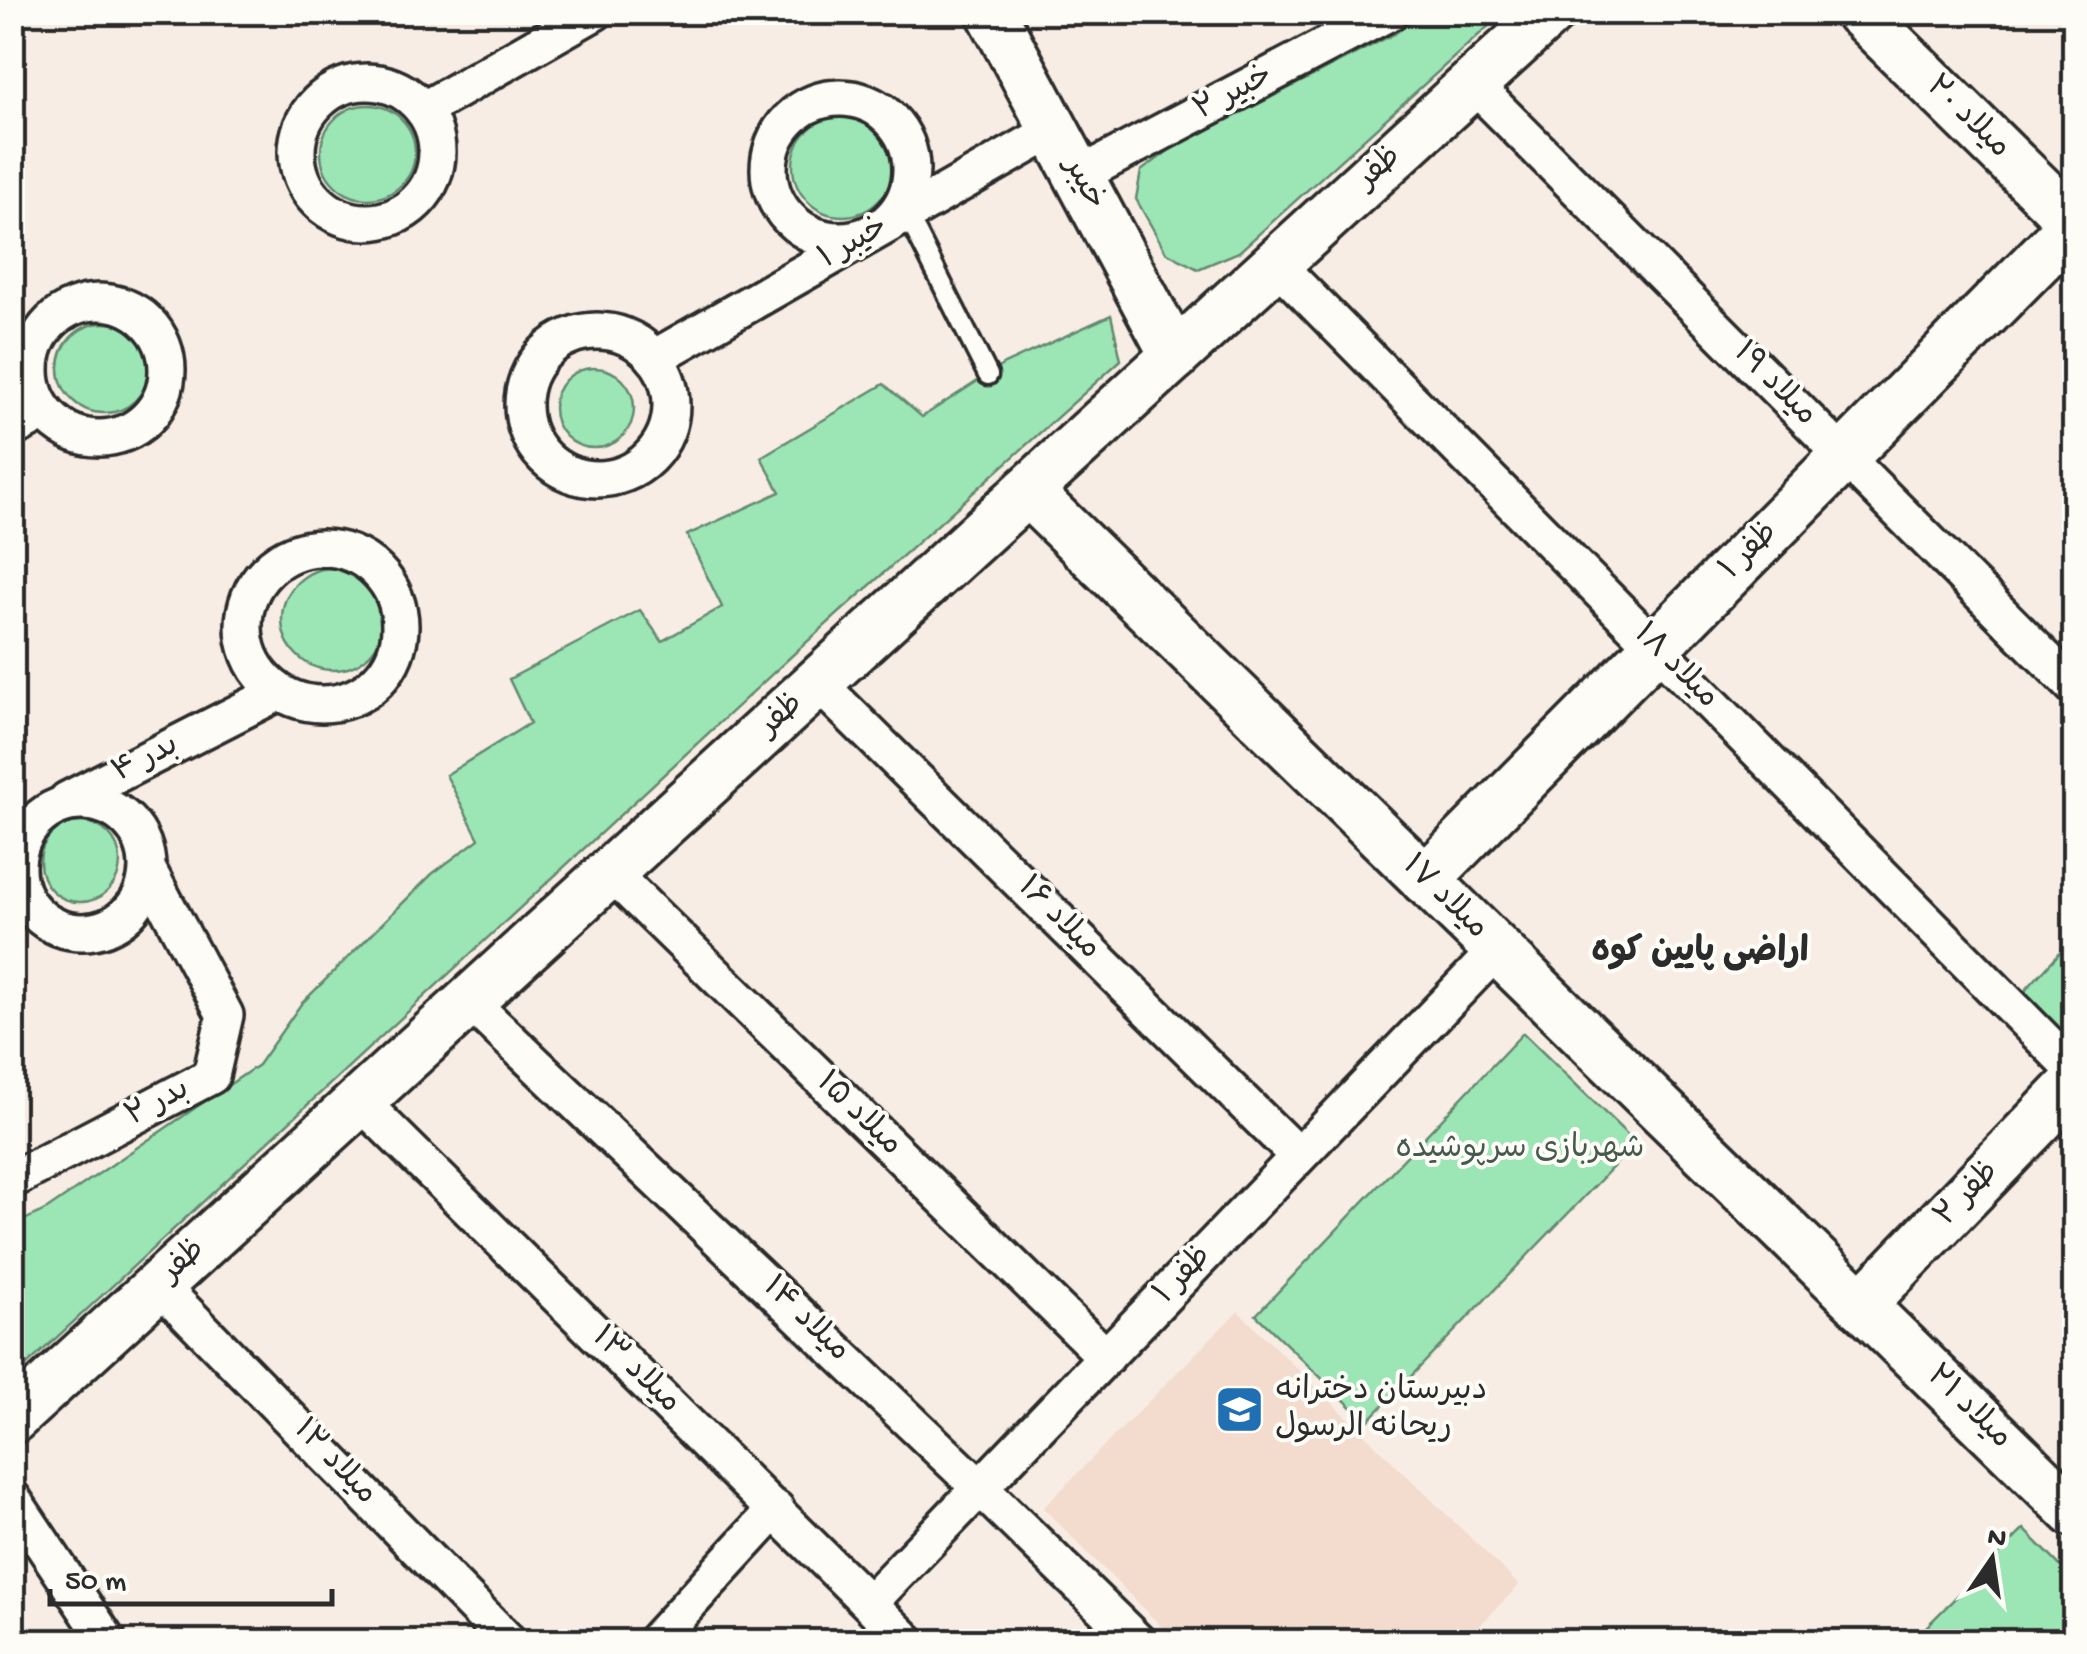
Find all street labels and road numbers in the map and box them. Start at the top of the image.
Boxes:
street label: خبیر ۲ [1188,58,1280,130]
street label: میلاد ۲۰ [1917,68,2017,168]
street label: ظفر [1347,139,1410,201]
street label: خیبر [1052,148,1113,217]
street label: خیبر ۱ [813,209,895,279]
street label: میلاد ۱۹ [1724,335,1824,435]
street label: ظفر ۱ [1713,515,1787,589]
street label: میلاد ۱۸ [1624,616,1726,718]
street label: ظفر [749,686,812,748]
street label: بدر ۴ [106,727,186,793]
street label: میلاد ۱۷ [1393,848,1495,948]
street label: میلاد ۱۶ [1008,869,1108,969]
street label: میلاد ۱۵ [807,1065,909,1165]
street label: بدر ۲ [120,1072,196,1136]
street label: ظفر ۲ [1928,1154,2008,1236]
street label: ظفر [151,1232,214,1294]
street label: ظفر ۱ [1147,1239,1221,1313]
street label: میلاد ۱۴ [753,1269,857,1371]
street label: میلاد ۱۳ [583,1319,687,1423]
street label: میلاد ۲۱ [1917,1358,2019,1458]
street label: میلاد ۱۲ [284,1412,384,1514]

